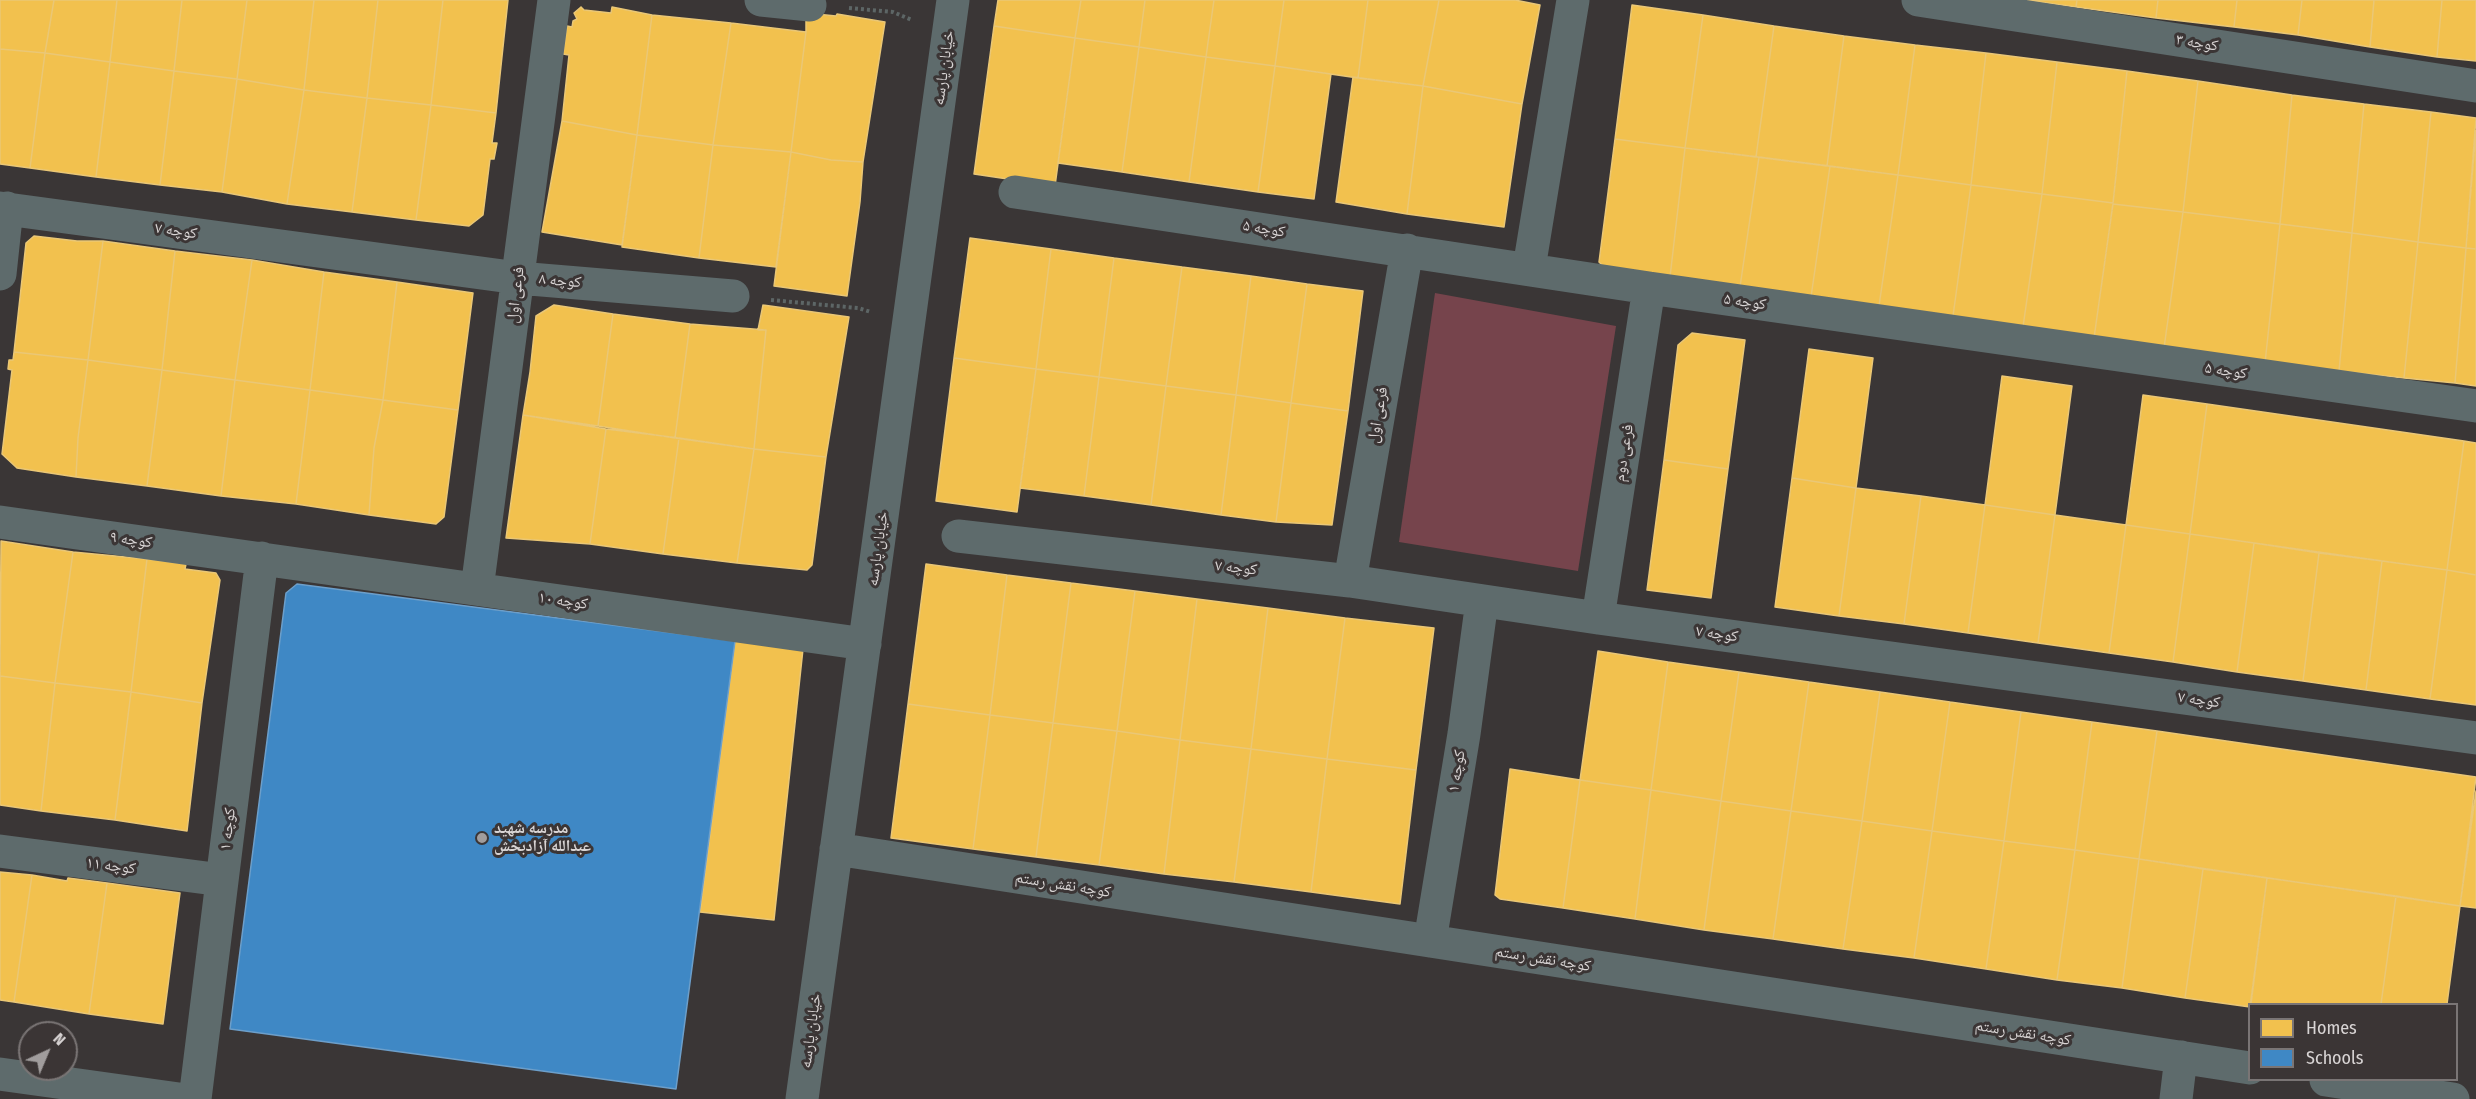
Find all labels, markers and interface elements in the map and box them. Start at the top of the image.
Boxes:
street label: خیابان پارسه [929,30,959,106]
street label: کوچه ۳ [2175,30,2219,56]
street label: کوچه ۵ [1242,216,1286,242]
street label: کوچه ۷ [154,219,198,243]
street label: فرعی اول [503,266,529,324]
street label: کوچه ۸ [538,270,582,292]
street label: کوچه ۵ [1723,290,1767,314]
street label: کوچه ۵ [2204,359,2248,383]
street label: فرعی اول [1364,385,1392,445]
street label: فرعی دوم [1610,423,1638,483]
street label: خیابان پارسه [863,511,893,587]
street label: کوچه ۹ [109,528,153,552]
street label: کوچه ۷ [1214,556,1258,580]
street label: کوچه ۱۰ [537,588,589,614]
street label: کوچه ۷ [1695,622,1739,646]
street label: کوچه ۷ [2177,688,2221,712]
street label: کوچه ۱ [1444,749,1470,793]
street label: کوچه ۱ [216,807,240,851]
place label: مدرسه شهید عبدالله آزادبخش [494,819,591,857]
marker: مدرسه شهید عبدالله آزادبخش [475,831,489,845]
street label: کوچه ۱۱ [85,853,137,879]
street label: کوچه نقش رستم [1014,868,1112,902]
street label: کوچه نقش رستم [1494,942,1592,976]
street label: خیابان پارسه [796,993,826,1069]
legend [2248,1003,2458,1081]
street label: کوچه نقش رستم [1974,1016,2072,1050]
text: Homes [2306,1017,2357,1039]
north arrow [18,1021,78,1081]
text: N [49,1029,70,1049]
text: Schools [2306,1047,2364,1069]

